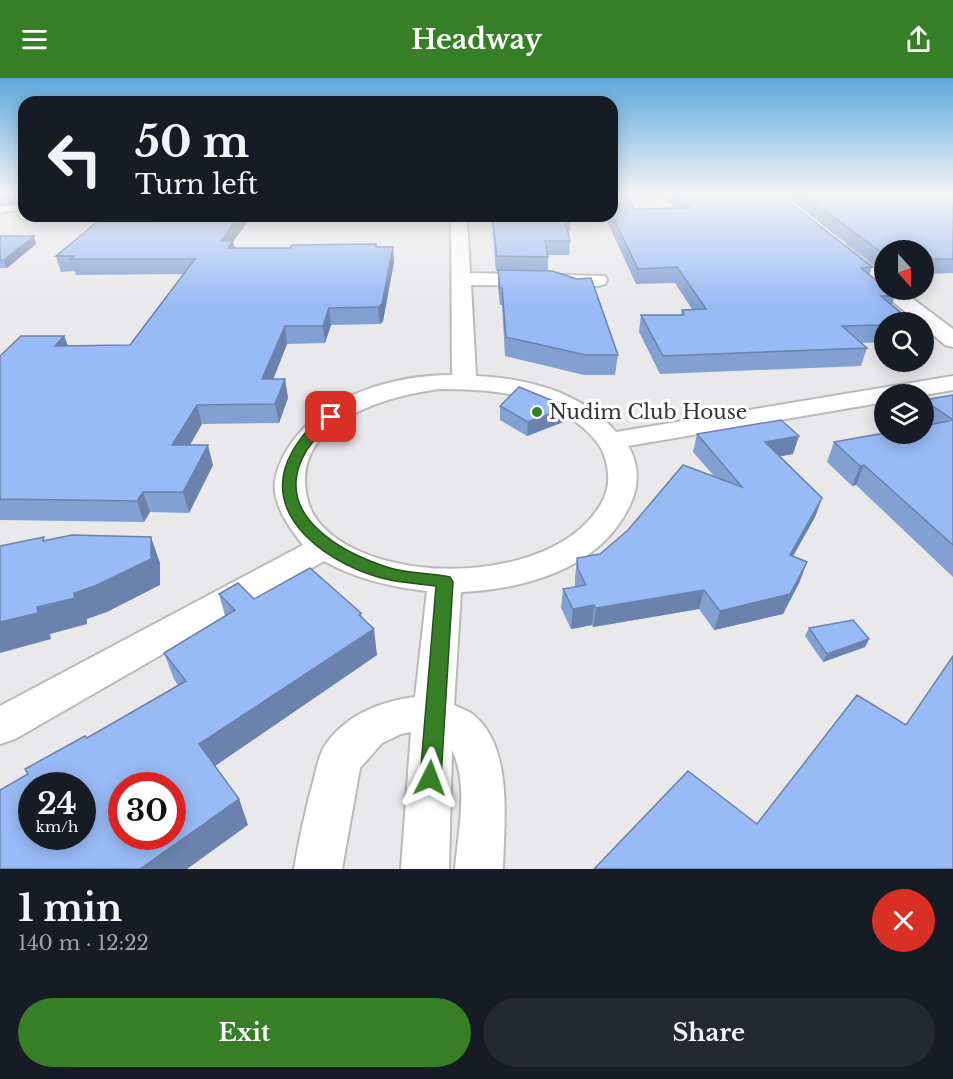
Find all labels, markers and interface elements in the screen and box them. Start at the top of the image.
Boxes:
icon: menu [18,23,51,56]
text: Headway [411,23,542,56]
icon: share [902,23,935,56]
text: 50 m [135,116,249,168]
icon: left [36,120,114,198]
text: Turn left [135,168,258,201]
north arrow [874,240,934,300]
map controls [874,240,934,444]
button: search [874,312,934,372]
button: layers [874,384,934,444]
pin [305,391,356,442]
icon: arrive [314,400,347,433]
place label: Nudim Club House [549,400,747,424]
marker: Nudim Club House [530,405,544,419]
position arrow [398,746,462,810]
speed limit sign: 30 [108,772,186,850]
text: 24 [37,785,77,822]
text: km/h [36,817,78,836]
text: 1 min [18,886,122,931]
button: close [872,889,935,952]
text: 140 m · 12:22 [18,931,149,955]
button: Exit [18,998,471,1067]
button: Share [483,998,935,1067]

